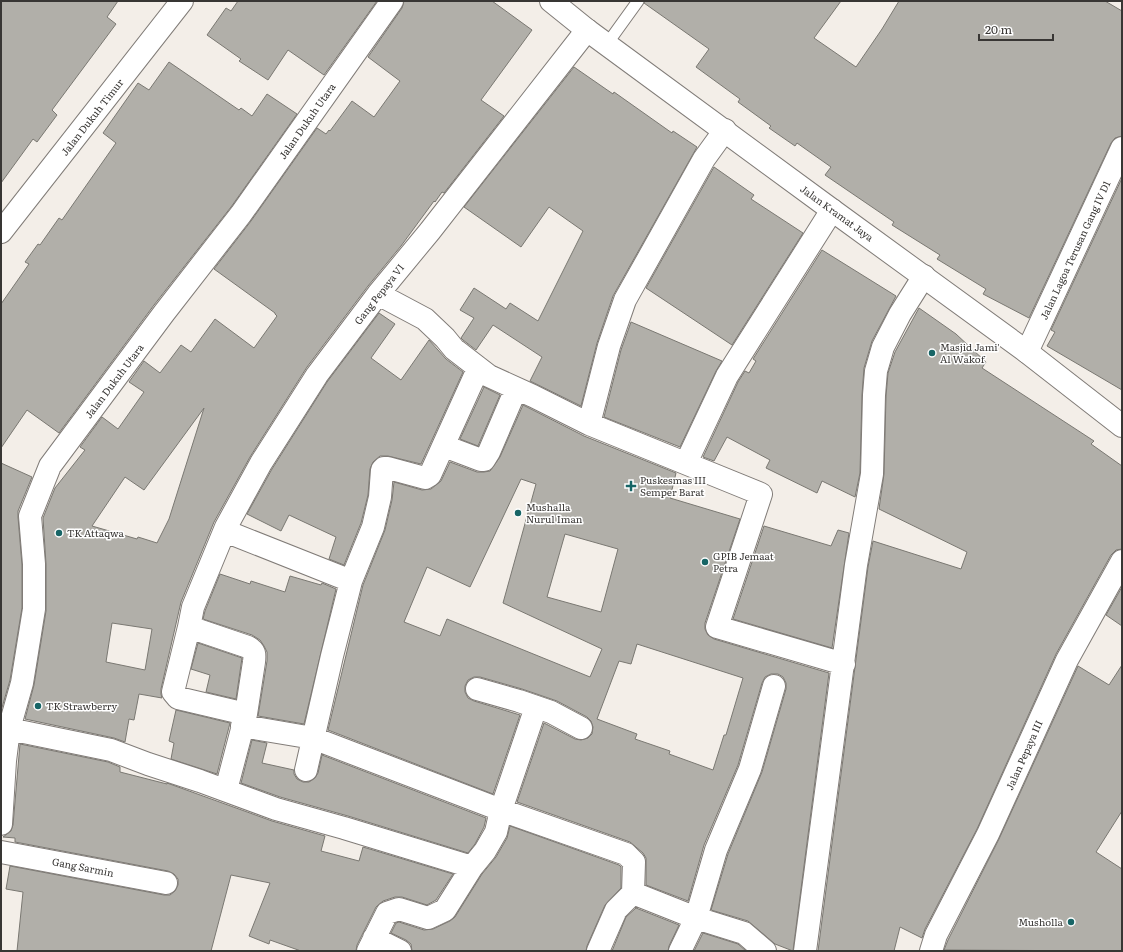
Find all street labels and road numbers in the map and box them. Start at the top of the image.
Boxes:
street label: Jalan Dukuh Timur [57,75,127,158]
street label: Jalan Dukuh Utara [275,79,339,162]
street label: Jalan Lagoa Terusan Gang IV D1 [1036,178,1113,322]
street label: Jalan Kramat Jaya [798,181,877,245]
street label: Gang Pepaya VI [350,260,407,327]
street label: Jalan Dukuh Utara [81,340,147,421]
street label: Jalan Pepaya III [1001,717,1046,792]
street label: Gang Sarmin [51,853,116,880]

